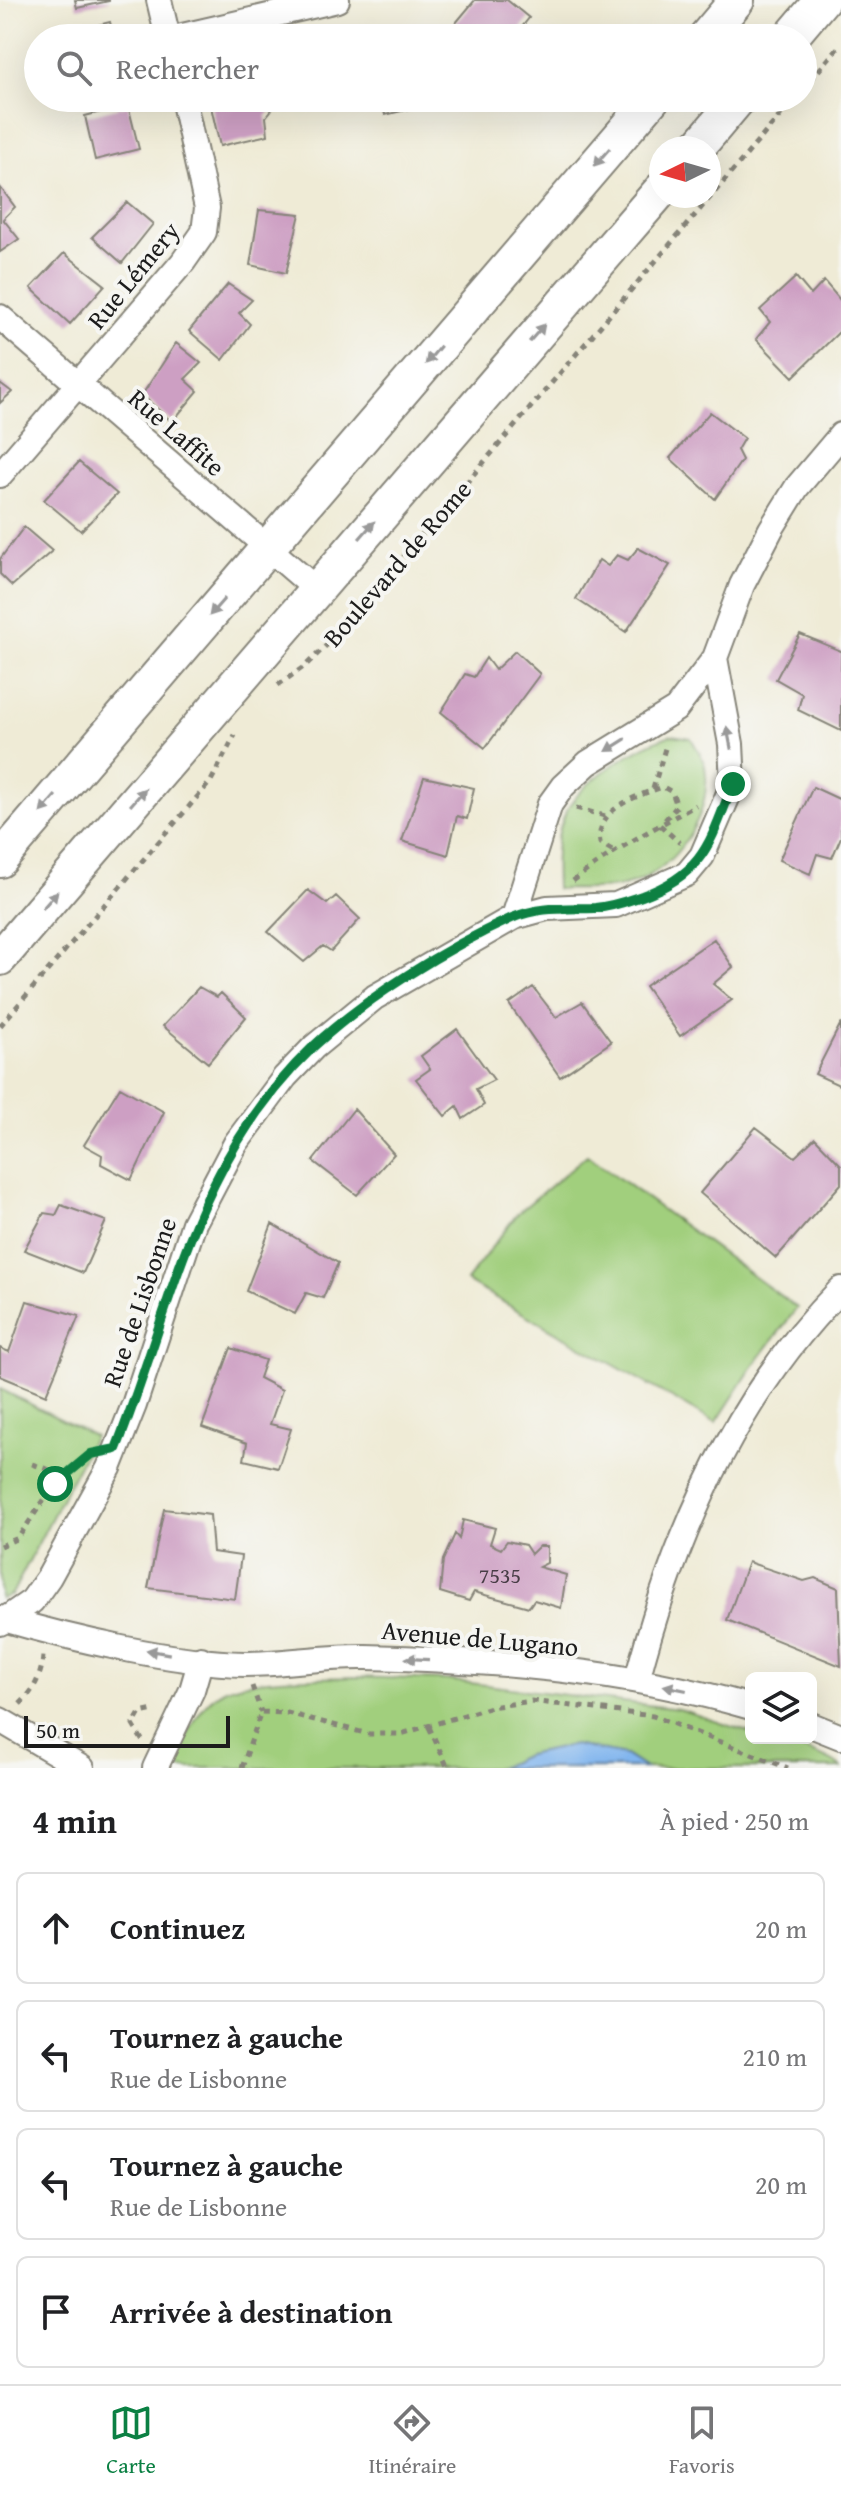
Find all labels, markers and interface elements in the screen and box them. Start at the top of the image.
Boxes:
search box [24,24,817,112]
icon: search [52,46,96,90]
text: Rechercher [116,46,259,90]
north arrow [649,136,721,208]
one-way arrow [594,147,611,167]
street label: Rue Lémery [77,213,189,337]
one-way arrow [528,324,545,344]
one-way arrow [425,344,442,364]
street label: Rue Laffite [120,379,234,485]
street label: Boulevard de Rome [313,471,481,655]
one-way arrow [358,521,375,541]
one-way arrow [209,596,226,616]
one-way arrow [722,725,734,750]
one-way arrow [605,737,627,751]
route end [715,766,751,802]
one-way arrow [129,788,146,808]
one-way arrow [40,794,57,814]
one-way arrow [41,890,58,910]
street label: Rue de Lisbonne [92,1212,186,1392]
route start [37,1466,73,1502]
house number: 7535 [479,1559,521,1591]
street label: Avenue de Lugano [380,1610,580,1666]
one-way arrow [146,1645,171,1658]
one-way arrow [404,1653,429,1666]
map controls [745,1672,817,1744]
button: layers [745,1672,817,1744]
one-way arrow [663,1681,688,1694]
scale bar [24,1712,230,1748]
text: 50 m [36,1714,80,1746]
text: 4 min [32,1796,117,1845]
text: À pied · 250 m [660,1801,809,1840]
icon: ahead [34,1906,78,1950]
text: Continuez [110,1906,245,1950]
text: 20 m [755,1909,807,1948]
text: Tournez à gauche [110,2015,343,2059]
icon: left [34,2034,78,2078]
text: 210 m [742,2037,807,2076]
text: Rue de Lisbonne [110,2059,287,2098]
text: Tournez à gauche [110,2143,343,2187]
icon: left [34,2162,78,2206]
text: 20 m [755,2165,807,2204]
text: Rue de Lisbonne [110,2187,287,2226]
icon: arrive [34,2290,78,2334]
text: Arrivée à destination [110,2290,392,2334]
tab: Carte [106,2401,156,2481]
tab: Itinéraire [368,2401,456,2481]
tab: Favoris [669,2401,735,2481]

